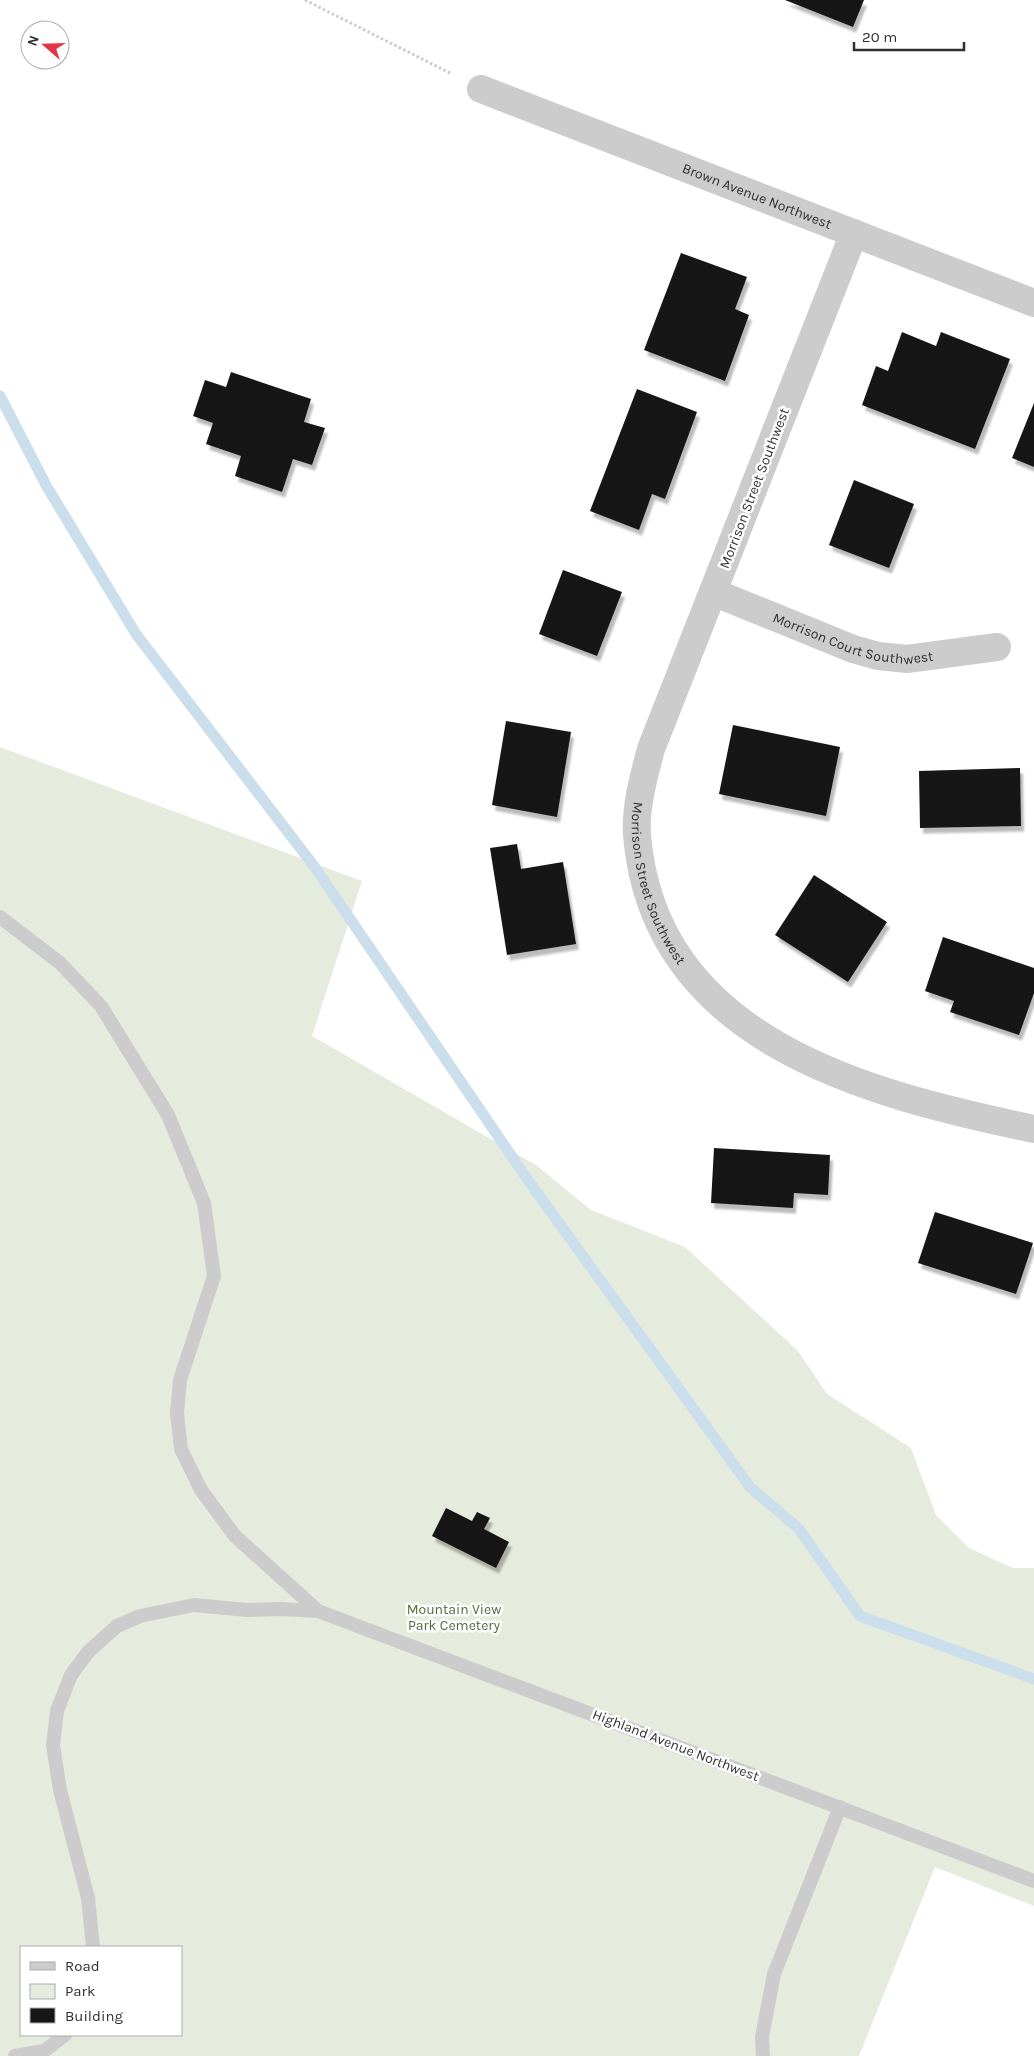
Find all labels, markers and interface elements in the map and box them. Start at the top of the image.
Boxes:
north arrow [20,20,70,70]
scale bar [854,20,964,52]
text: 20 m [862,28,897,46]
text: N [24,33,43,48]
street label: Brown Avenue Northwest [680,160,834,233]
street label: Morrison Street Southwest [716,405,793,571]
street label: Morrison Court Southwest [770,609,934,668]
street label: Morrison Street Southwest [628,801,689,968]
park label: Mountain View Park Cemetery [407,1601,501,1634]
street label: Highland Avenue Northwest [590,1706,761,1785]
legend [20,1946,182,2036]
text: Road [65,1957,100,1975]
text: Park [65,1982,95,2000]
text: Building [65,2007,123,2025]

